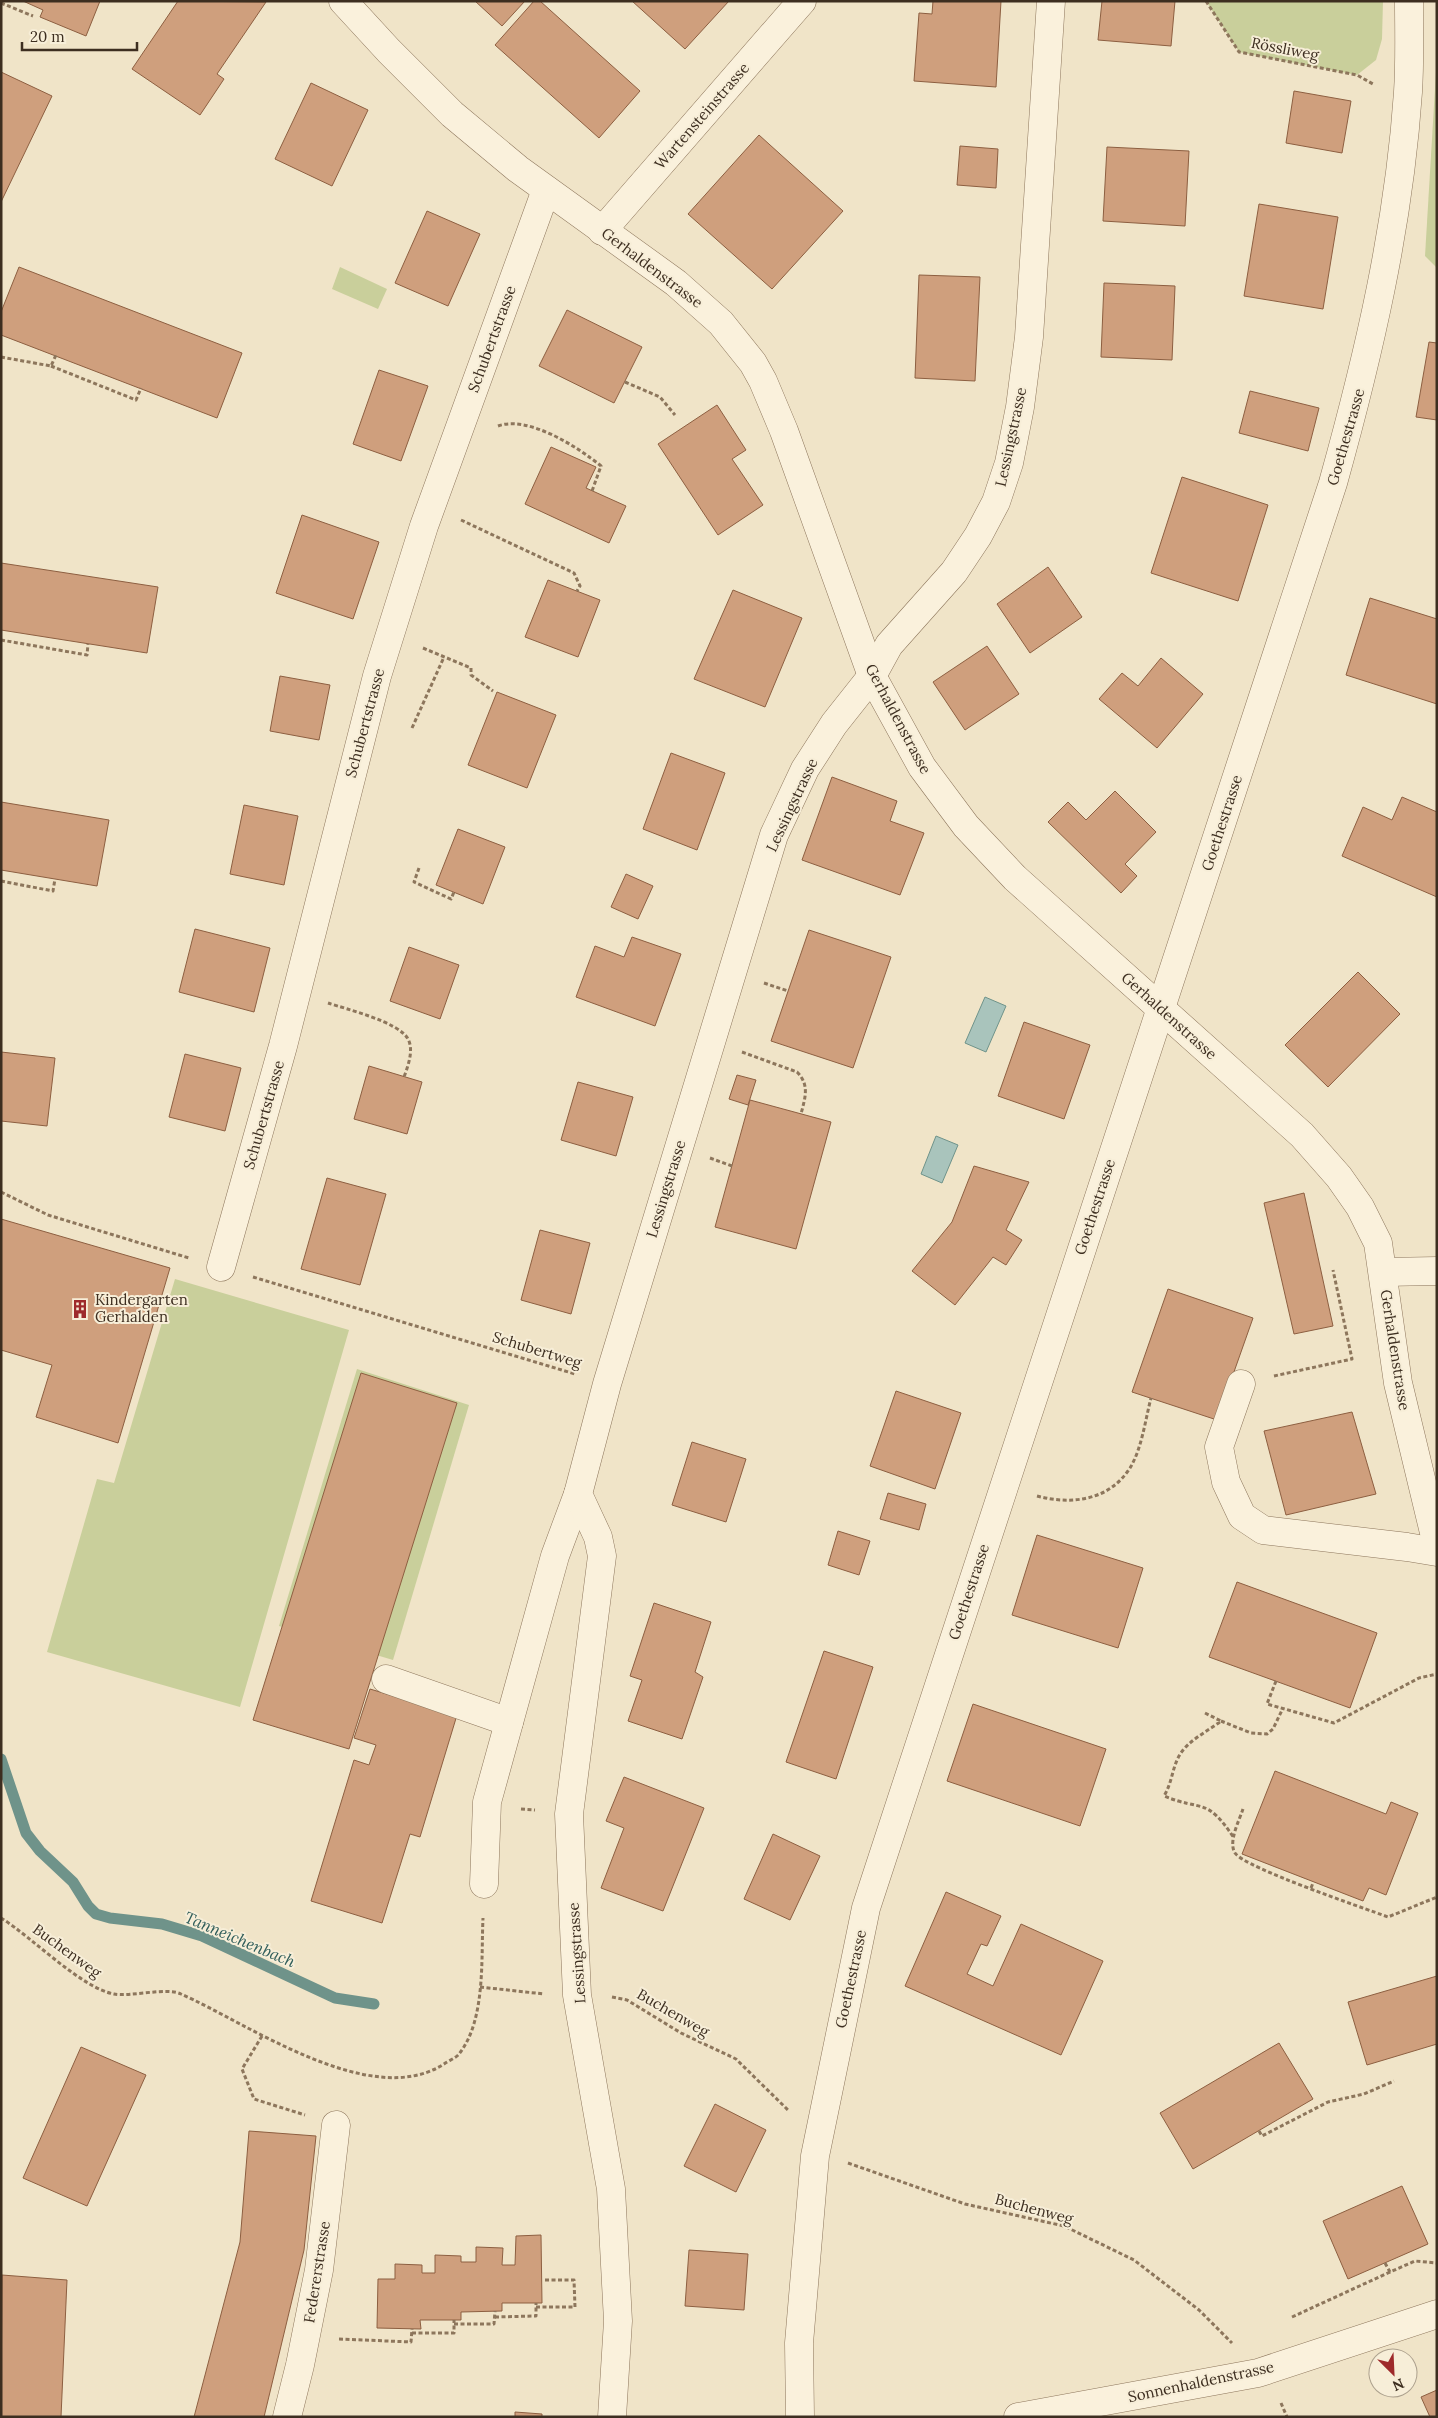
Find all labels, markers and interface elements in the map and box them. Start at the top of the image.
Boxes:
scale bar [22,20,138,52]
text: 20 m [30,27,65,46]
street label: Rössliweg [1250,33,1321,64]
street label: Wartensteinstrasse [650,59,753,173]
street label: Gerhaldenstrasse [598,223,707,312]
street label: Schubertstrasse [463,283,520,395]
street label: Lessingstrasse [991,385,1030,488]
street label: Goethestrasse [1323,386,1368,488]
street label: Gerhaldenstrasse [861,660,935,777]
street label: Schubertstrasse [341,666,388,780]
street label: Lessingstrasse [762,755,822,855]
street label: Goethestrasse [1197,772,1246,873]
street label: Gerhaldenstrasse [1118,968,1221,1063]
street label: Schubertstrasse [239,1058,288,1172]
street label: Lessingstrasse [642,1138,689,1240]
street label: Goethestrasse [1070,1156,1119,1257]
street label: Gerhaldenstrasse [1377,1288,1414,1412]
place label: Kindergarten Gerhalden [95,1290,188,1326]
building icon: Kindergarten Gerhalden [69,1298,91,1320]
street label: Schubertweg [490,1327,585,1372]
street label: Goethestrasse [944,1541,993,1642]
street label: Lessingstrasse [563,1902,590,2004]
water label: Tanneichenbach [182,1907,298,1971]
street label: Buchenweg [29,1919,106,1982]
street label: Goethestrasse [831,1928,870,2030]
street label: Buchenweg [634,1984,713,2041]
street label: Buchenweg [993,2189,1076,2228]
street label: Federerstrasse [299,2220,334,2324]
north arrow [1368,2348,1418,2398]
street label: Sonnenhaldenstrasse [1126,2357,1276,2406]
text: N [1390,2374,1407,2395]

